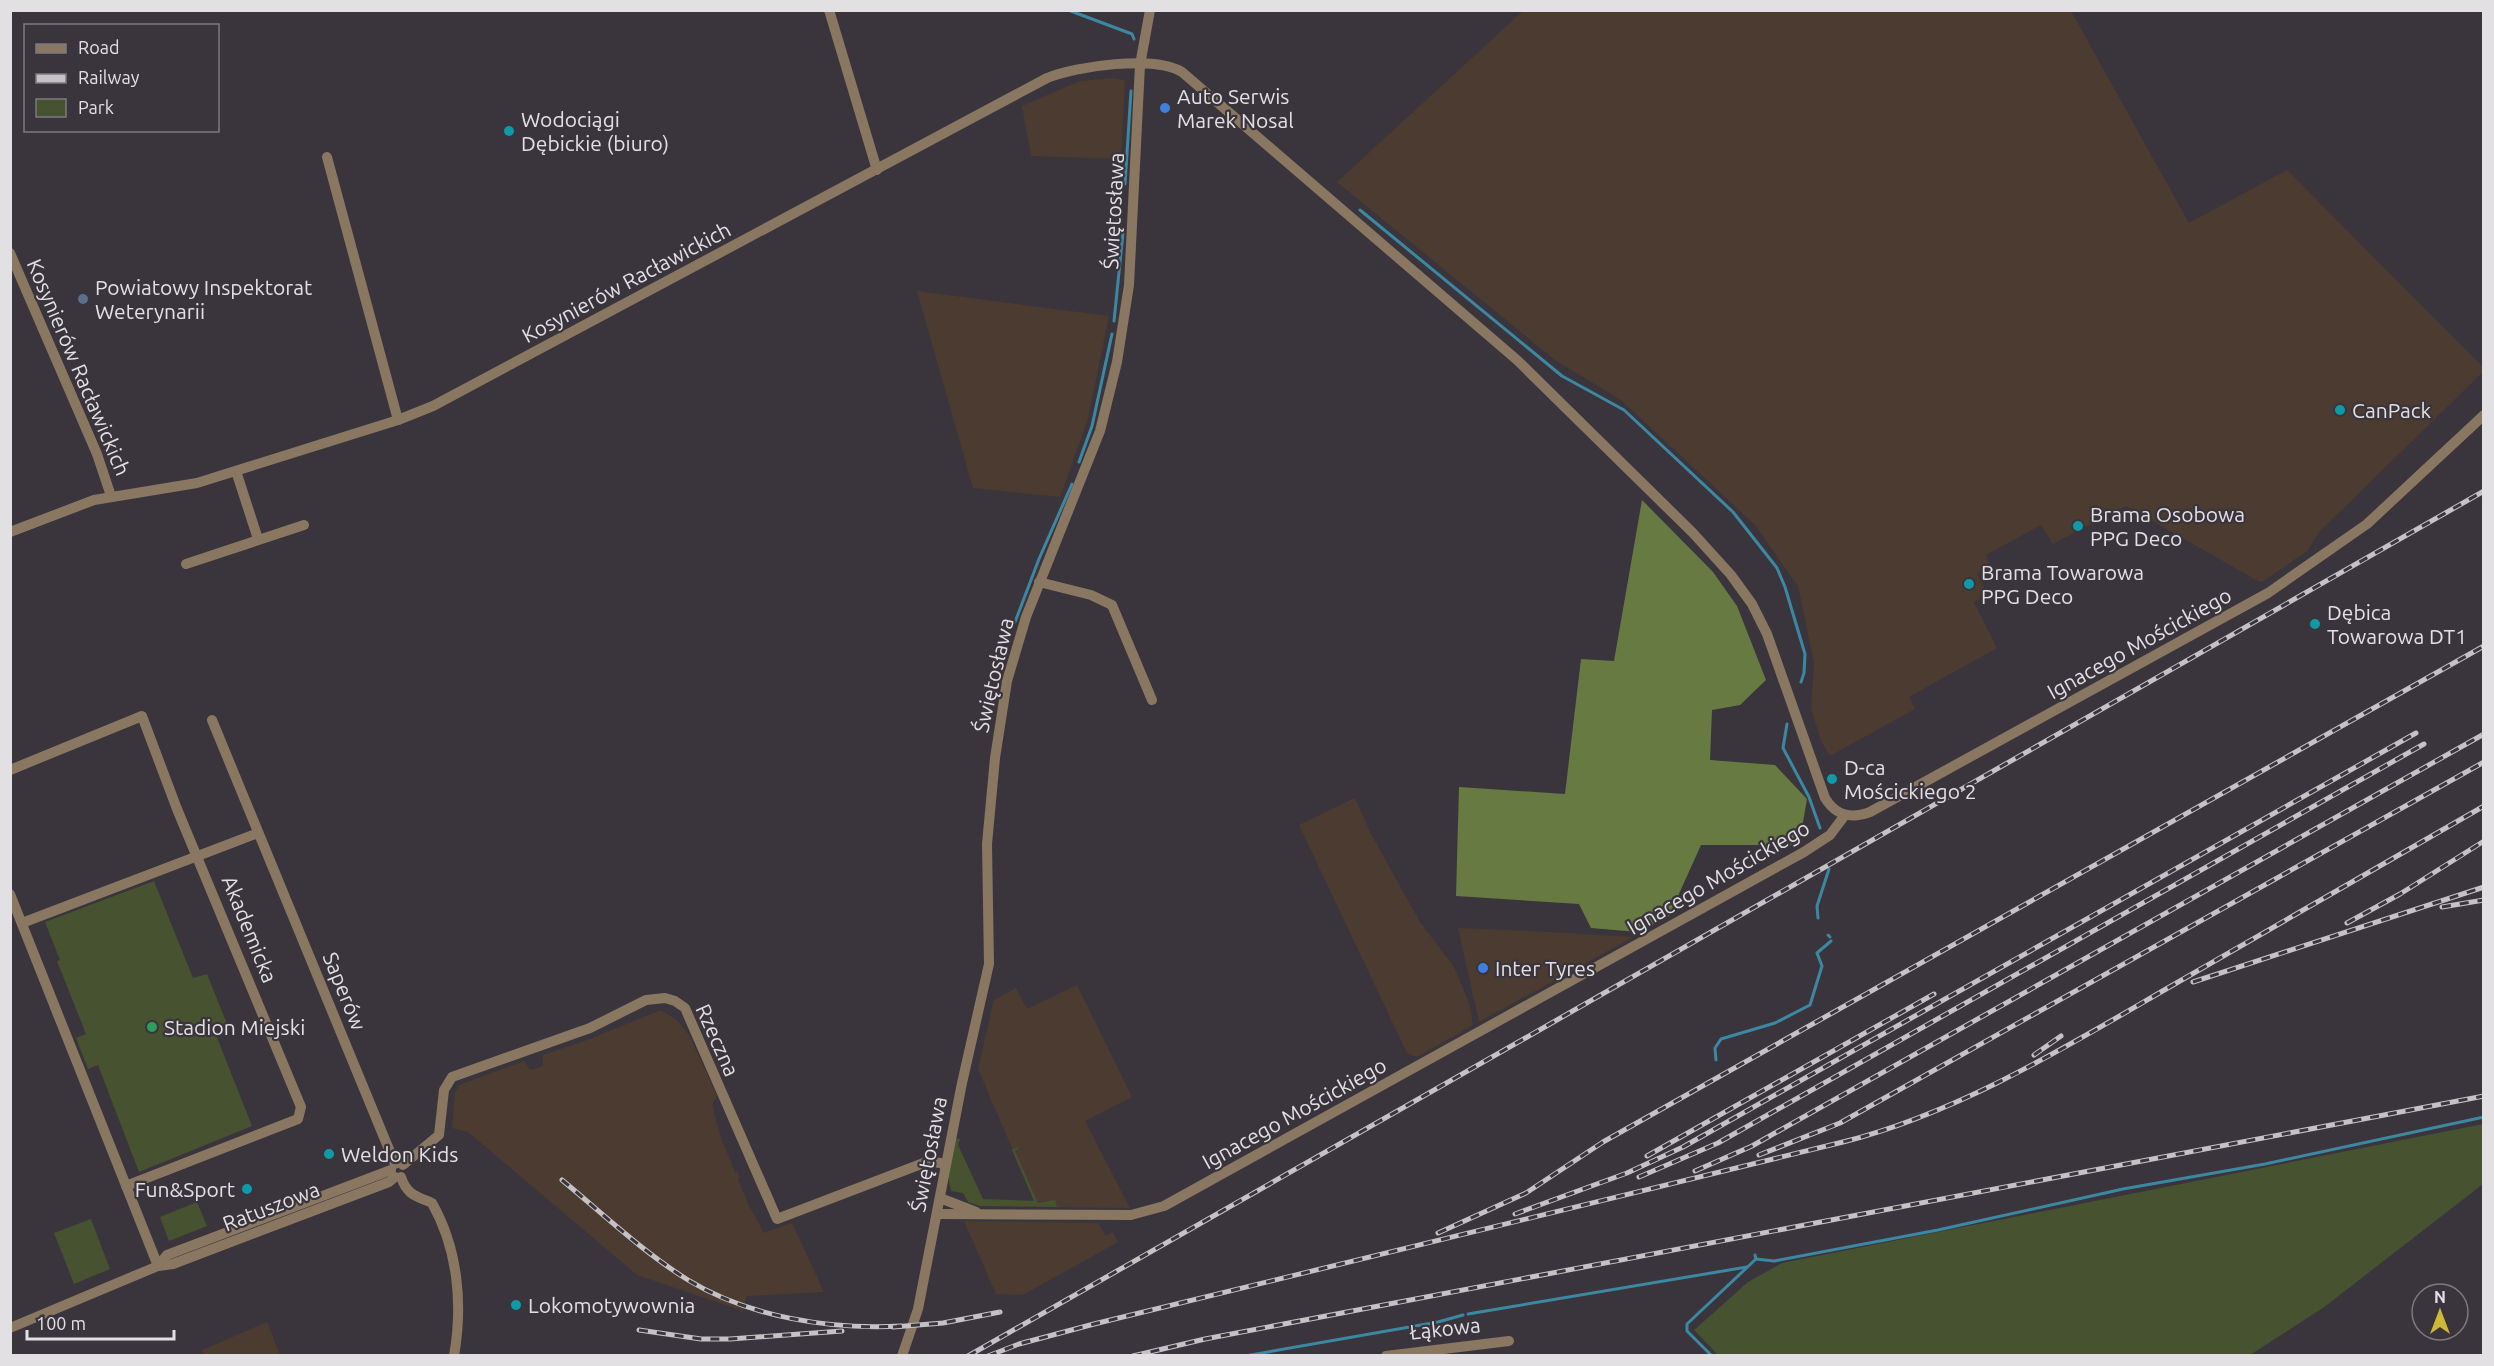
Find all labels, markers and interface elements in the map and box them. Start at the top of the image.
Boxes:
legend [24,24,219,132]
text: Road [78,37,120,57]
text: Railway [78,67,140,87]
place label: Auto Serwis Marek Nosal [1177,84,1294,132]
text: Park [78,97,114,117]
marker: Auto Serwis Marek Nosal [1158,101,1172,115]
place label: Wodociągi Dębickie (biuro) [521,107,669,155]
marker: Wodociągi Dębickie (biuro) [502,124,516,138]
street label: Świętosława [1098,152,1128,270]
street label: Kosynierów Racławickich [518,217,734,347]
street label: Kosynierów Racławickich [22,255,136,479]
place label: Powiatowy Inspektorat Weterynarii [95,275,312,323]
marker: Powiatowy Inspektorat Weterynarii [76,292,90,306]
place label: CanPack [2352,398,2432,422]
marker: CanPack [2333,403,2347,417]
place label: Brama Osobowa PPG Deco [2090,502,2245,550]
marker: Brama Osobowa PPG Deco [2071,519,2085,533]
place label: Brama Towarowa PPG Deco [1981,560,2144,608]
marker: Brama Towarowa PPG Deco [1962,577,1976,591]
street label: Ignacego Mościckiego [2043,582,2235,704]
place label: Dębica Towarowa DT1 [2327,600,2467,648]
street label: Świętosława [968,615,1018,735]
marker: Dębica Towarowa DT1 [2308,617,2322,631]
place label: D-ca Mościckiego 2 [1844,755,1977,803]
marker: D-ca Mościckiego 2 [1825,772,1839,786]
street label: Ignacego Mościckiego [1623,815,1813,939]
street label: Akademicka [218,872,282,986]
street label: Saperów [318,948,372,1034]
place label: Inter Tyres [1495,956,1595,980]
marker: Inter Tyres [1476,961,1490,975]
street label: Rzeczna [691,1000,745,1080]
place label: Stadion Miejski [164,1015,305,1039]
marker: Stadion Miejski [145,1020,159,1034]
street label: Ignacego Mościckiego [1198,1052,1390,1174]
street label: Świętosława [905,1094,951,1214]
place label: Weldon Kids [341,1142,458,1166]
marker: Weldon Kids [322,1147,336,1161]
place label: Fun&Sport [135,1177,235,1201]
street label: Ratuszowa [219,1177,323,1235]
marker: Fun&Sport [240,1182,254,1196]
north arrow [2410,1282,2470,1342]
text: N [2434,1288,2446,1306]
place label: Lokomotywownia [528,1293,695,1317]
marker: Lokomotywownia [509,1298,523,1312]
scale bar [27,1303,174,1341]
street label: Łąkowa [1408,1312,1482,1344]
text: 100 m [36,1313,86,1333]

